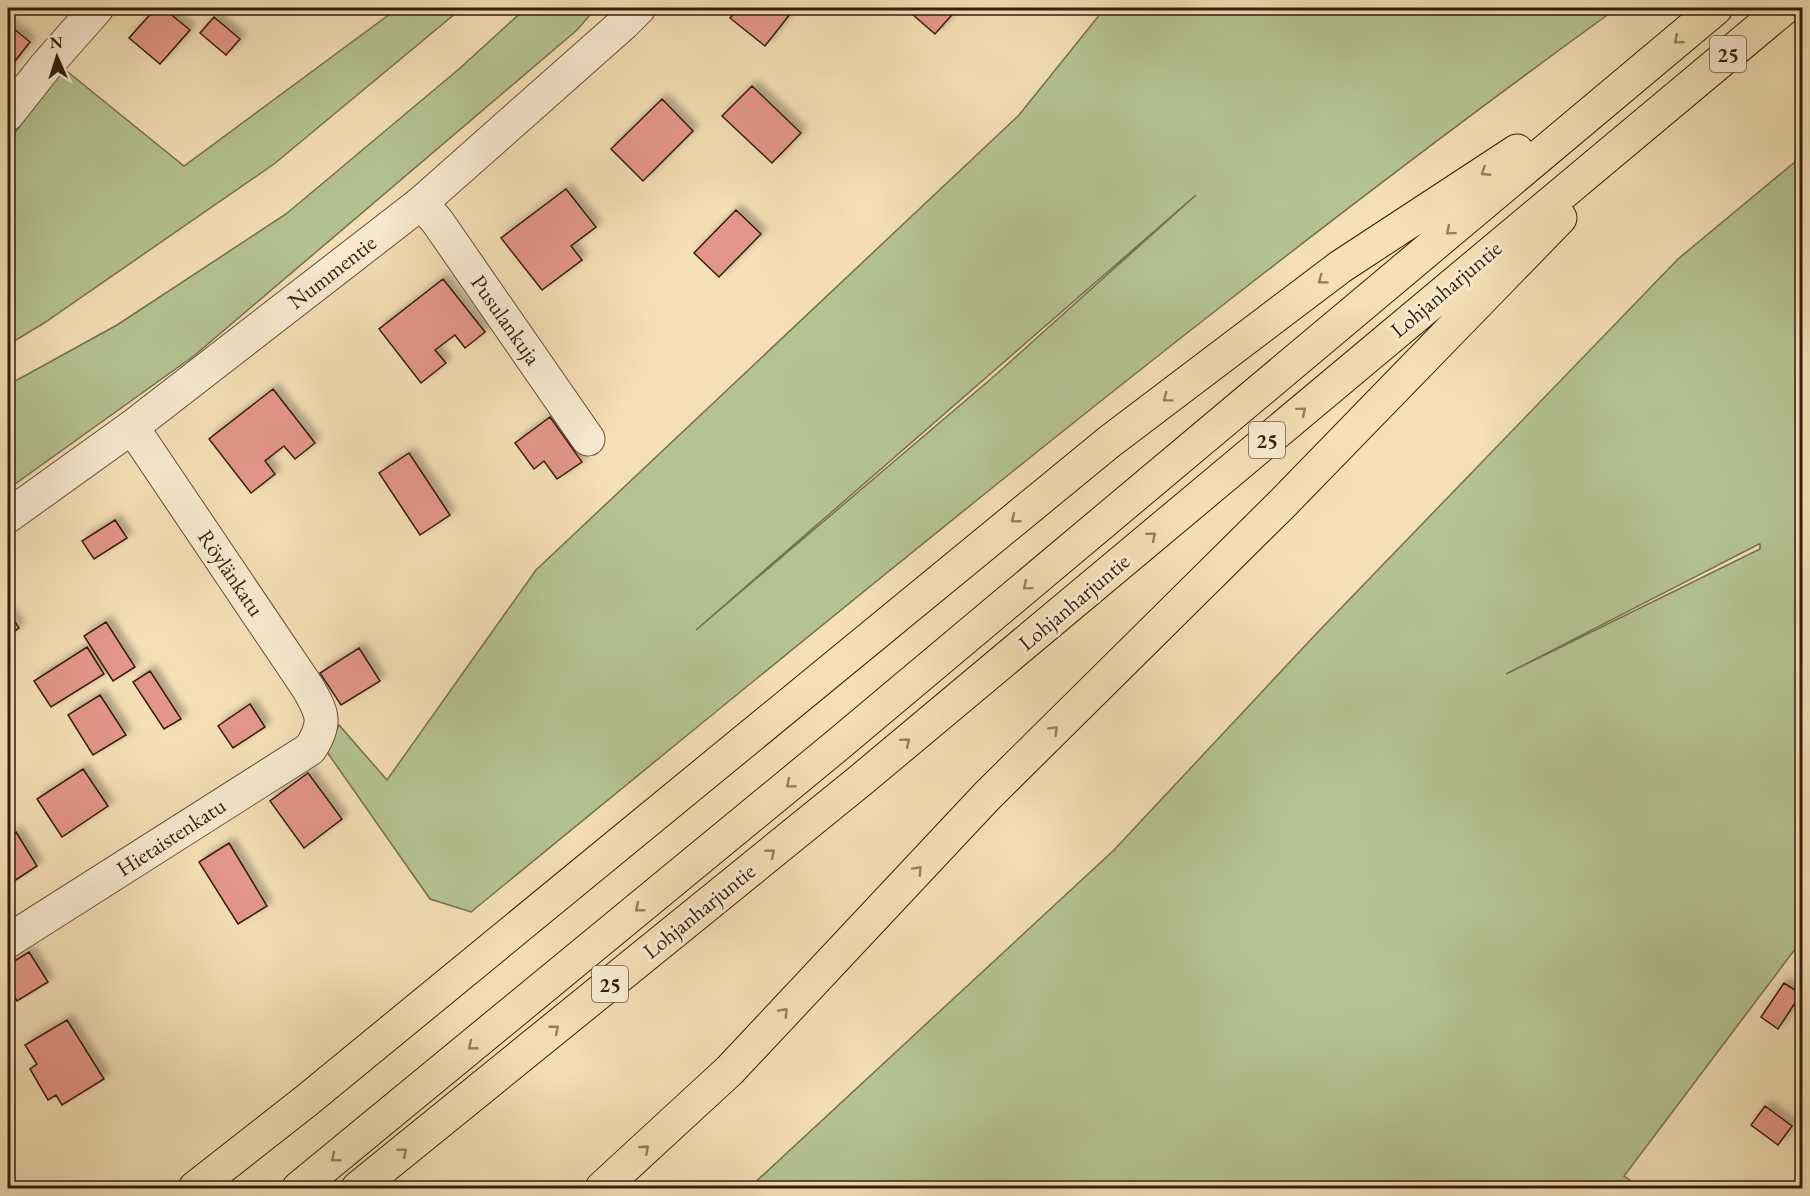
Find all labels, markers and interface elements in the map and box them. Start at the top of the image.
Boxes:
north arrow [27,27,87,87]
text: N [49,32,63,53]
one-way arrow [1674,32,1685,43]
road number: 25 [1710,36,1746,72]
one-way arrow [1481,165,1491,177]
one-way arrow [1446,224,1457,235]
street label: Nummentie [282,228,382,316]
street label: Lohjanharjuntie [1384,234,1508,344]
street label: Pusulankuja [464,269,548,371]
one-way arrow [1318,273,1329,284]
one-way arrow [1163,391,1174,402]
one-way arrow [1295,407,1306,418]
road number: 25 [1249,422,1285,458]
one-way arrow [1010,512,1021,523]
street label: Röylänkatu [191,524,271,622]
one-way arrow [1145,532,1156,543]
street label: Lohjanharjuntie [1012,547,1136,657]
one-way arrow [1023,579,1034,590]
one-way arrow [1046,727,1057,738]
one-way arrow [899,738,910,749]
one-way arrow [786,777,797,788]
street label: Hietaistenkatu [111,791,232,883]
one-way arrow [765,849,776,860]
street label: Lohjanharjuntie [637,856,762,965]
one-way arrow [911,866,922,877]
one-way arrow [635,901,646,912]
road number: 25 [592,966,628,1002]
one-way arrow [777,1008,788,1019]
one-way arrow [548,1025,559,1036]
one-way arrow [468,1038,479,1049]
one-way arrow [639,1145,649,1156]
one-way arrow [397,1148,408,1159]
one-way arrow [331,1151,342,1162]

